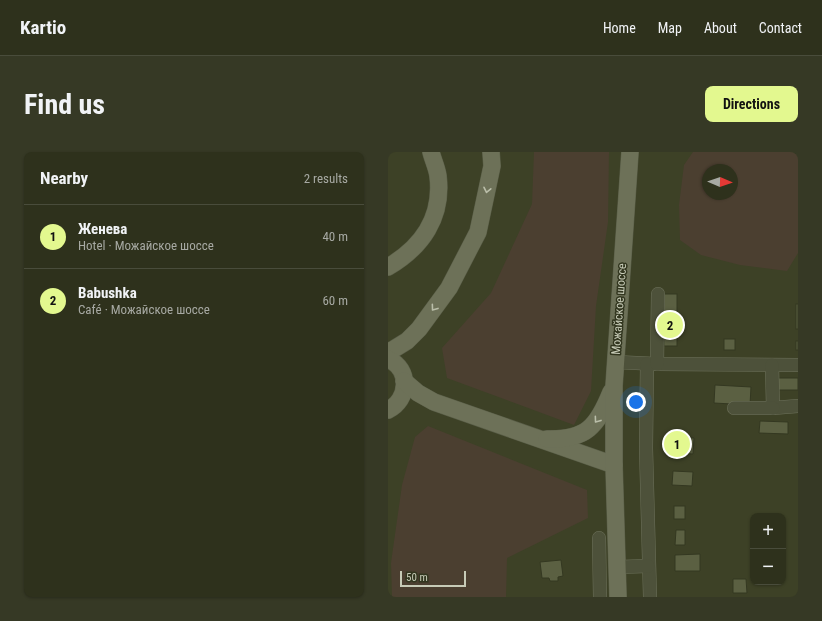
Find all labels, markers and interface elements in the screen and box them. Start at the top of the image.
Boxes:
text: Kartio [20,16,66,39]
text: Home [603,20,636,36]
text: Map [658,20,682,36]
text: About [704,20,737,36]
text: Contact [759,20,802,36]
button: Directions [705,86,798,122]
text: Find us [24,88,105,121]
north arrow [702,164,738,200]
text: Nearby [40,168,88,188]
text: 2 results [304,171,348,186]
one-way arrow [483,187,492,194]
text: Женева [78,220,127,238]
text: 1 [50,229,56,244]
text: 40 m [322,229,348,244]
text: Hotel · Можайское шоссе [78,238,214,253]
street label: Можайское шоссе [609,262,629,355]
text: Babushka [78,284,137,302]
text: 2 [50,293,56,308]
text: 60 m [322,293,348,308]
text: Café · Можайское шоссе [78,302,210,317]
one-way arrow [432,303,439,310]
pin: 2 [657,310,683,340]
your location [626,392,646,412]
one-way arrow [595,416,602,423]
pin: 1 [664,429,690,459]
map controls [750,513,786,585]
button: + [750,513,786,549]
button: − [750,549,786,585]
scale bar [400,569,466,588]
text: 50 m [406,571,428,584]

